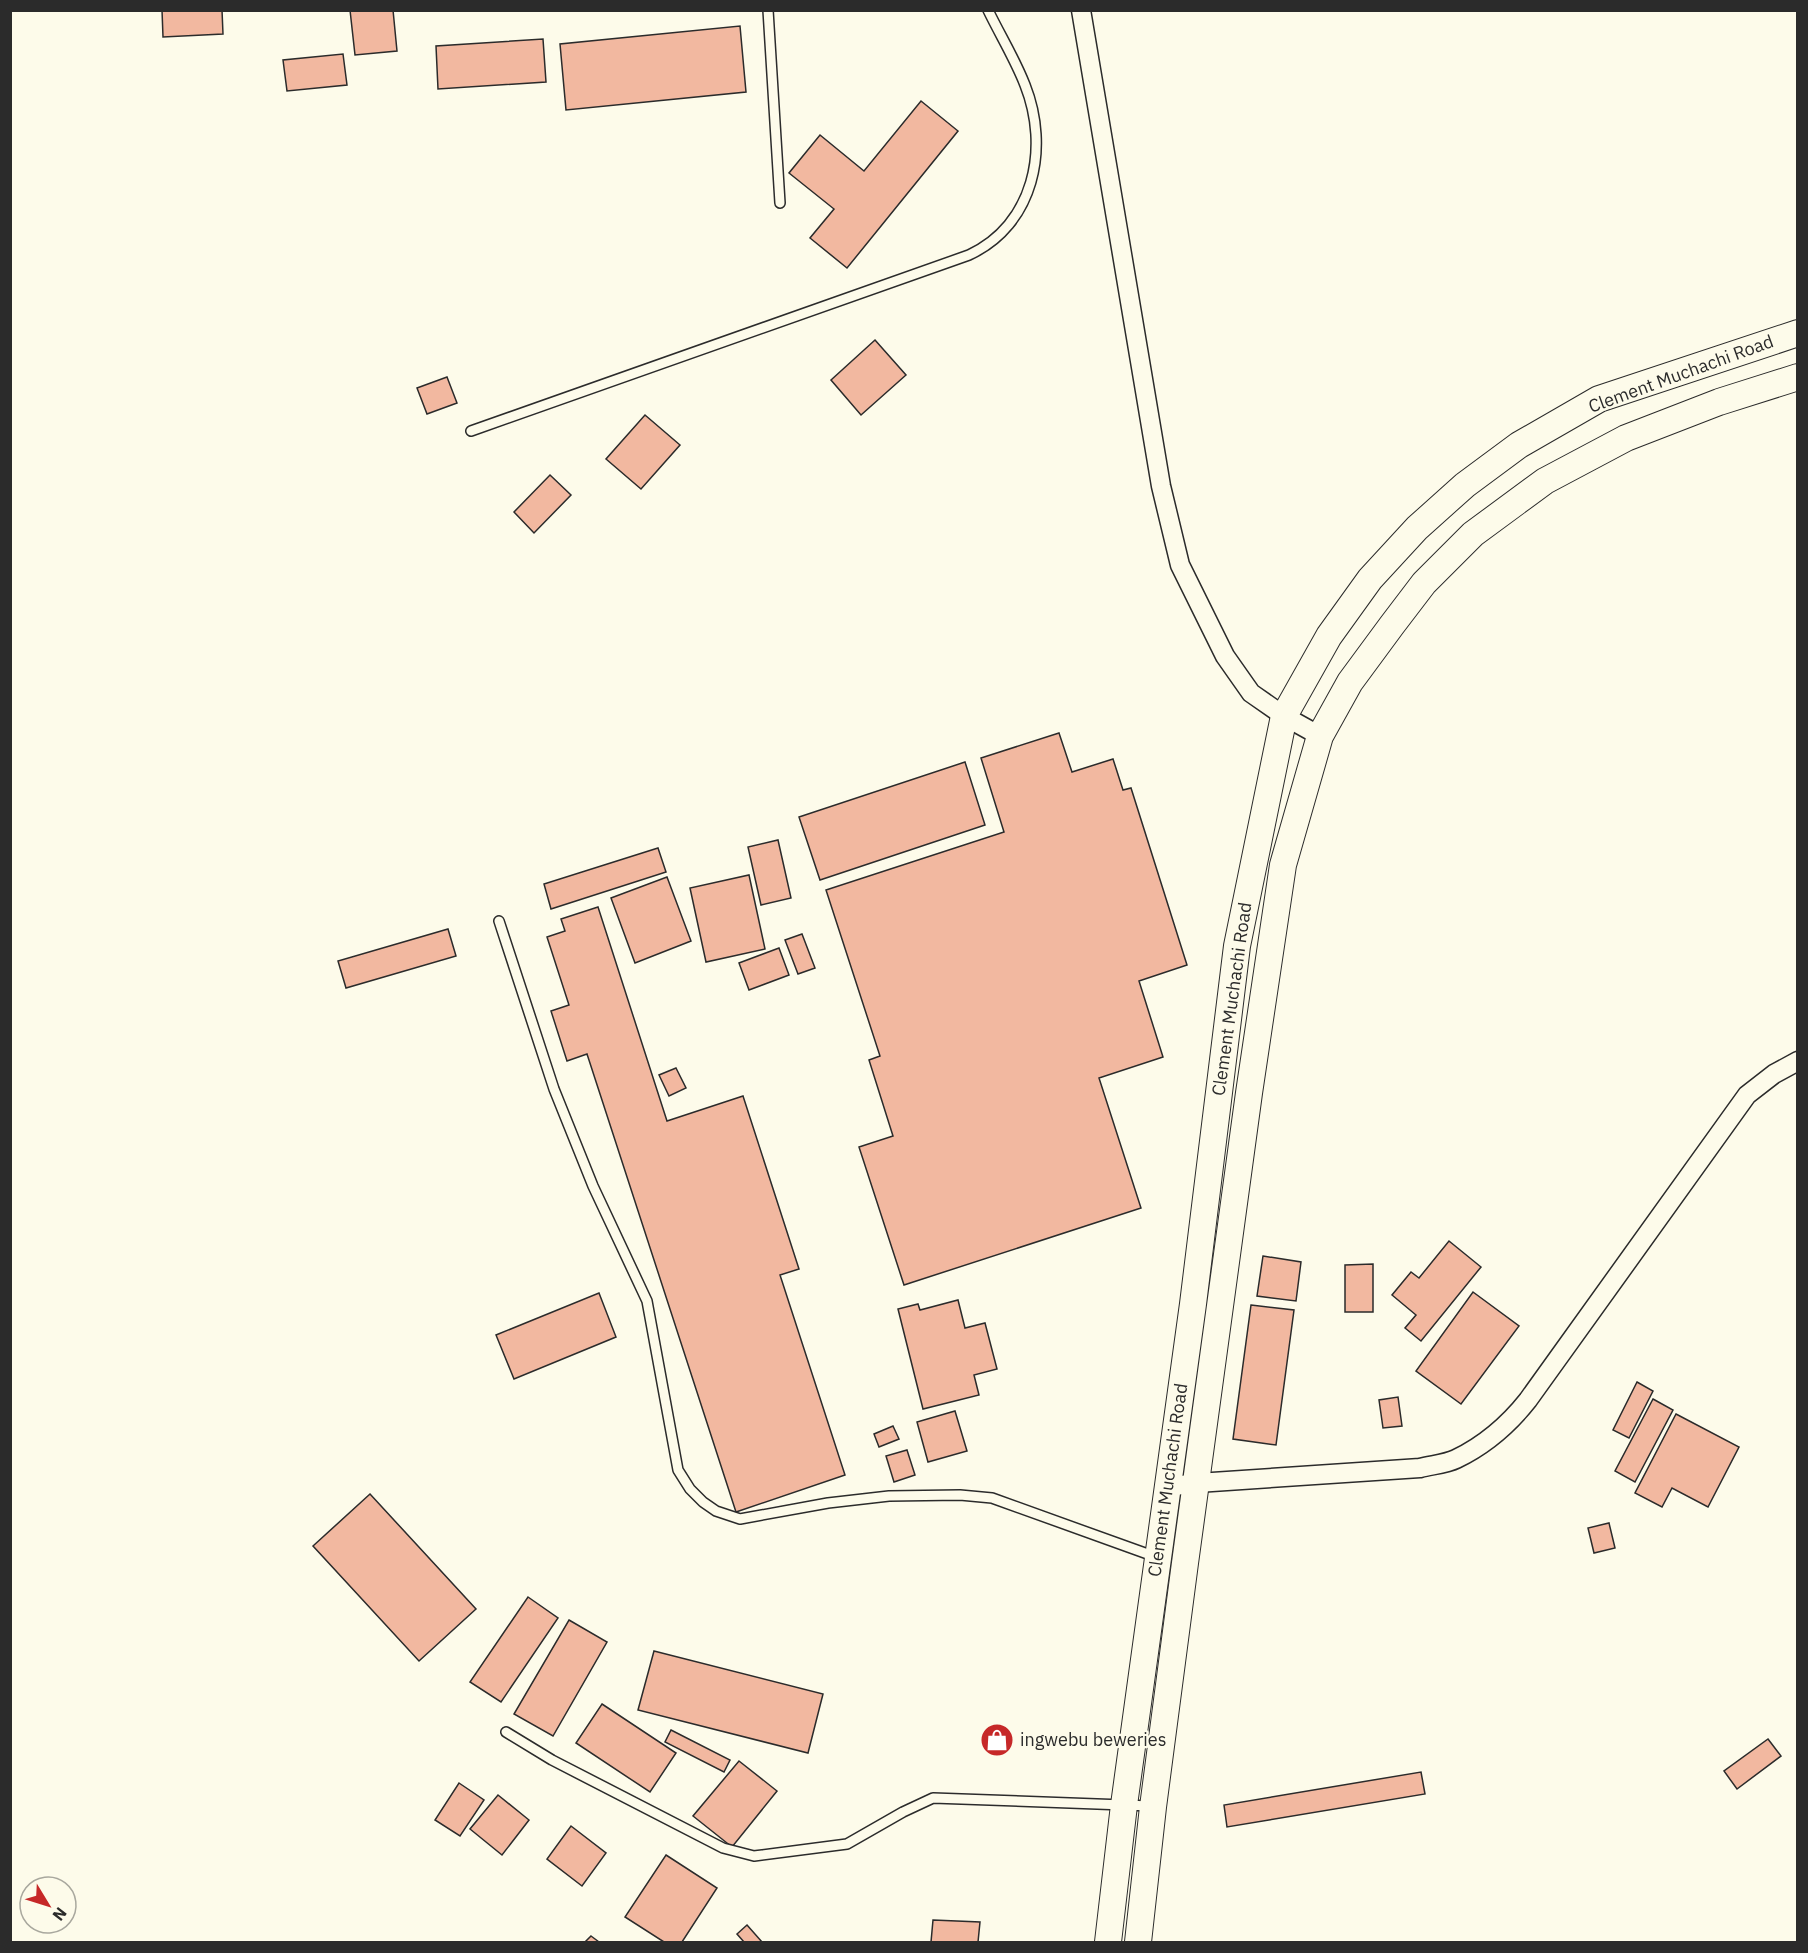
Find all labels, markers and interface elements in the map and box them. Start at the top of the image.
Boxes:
street label: Clement Muchachi Road [1585,329,1777,418]
street label: Clement Muchachi Road [1207,901,1256,1097]
street label: Clement Muchachi Road [1143,1382,1192,1578]
shop icon: ingwebu beweries [979,1722,1015,1758]
place label: ingwebu beweries [1020,1728,1166,1751]
north arrow [18,1875,78,1935]
text: N [48,1904,71,1925]

